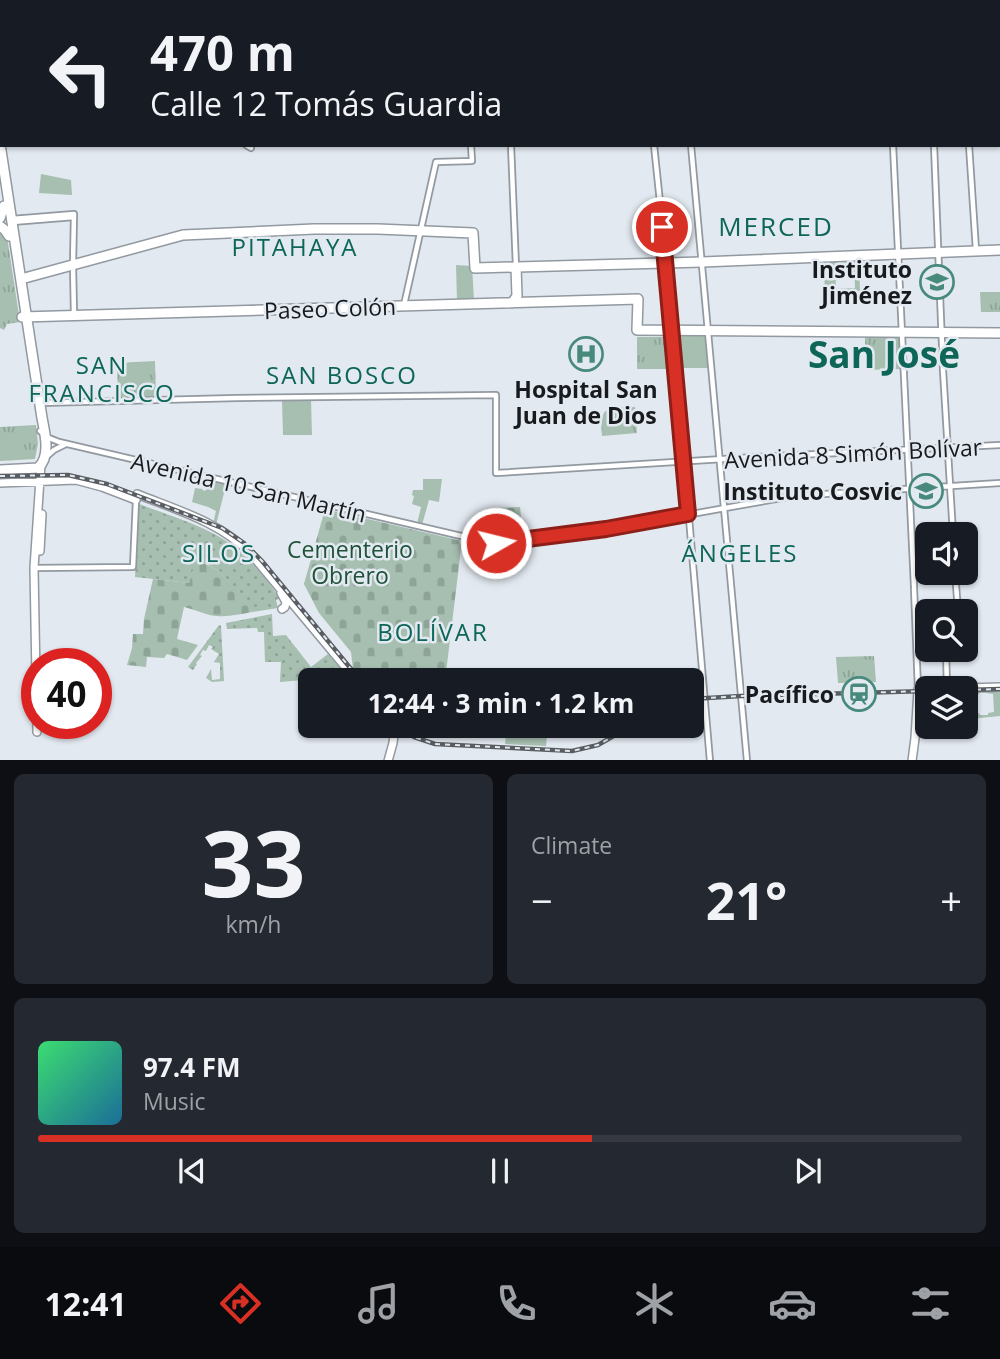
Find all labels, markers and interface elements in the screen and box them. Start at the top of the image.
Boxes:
text: 470 m [150,19,295,85]
icon: left [35,28,126,119]
text: Calle 12 Tomás Guardia [150,82,502,125]
pin [632,197,692,257]
icon: arrive [643,208,681,246]
district label: MERCED [718,208,834,244]
district label: PITAHAYA [232,230,359,263]
place label: Instituto Jiménez [812,253,912,311]
school or university icon: Instituto Jiménez [918,263,956,301]
street label: Paseo Colón [263,290,397,326]
district label: San José [808,328,960,379]
hospital icon: Hospital San Juan de Dios [567,335,605,373]
district label: SAN FRANCISCO [28,348,176,409]
district label: SAN BOSCO [266,358,418,391]
place label: Hospital San Juan de Dios [513,373,658,431]
street label: Avenida 8 Simón Bolívar [723,430,983,476]
street label: Avenida 10 San Martín [128,444,370,530]
school or university icon: Instituto Cosvic [907,472,945,510]
place label: Instituto Cosvic [723,475,902,507]
position arrow [459,506,533,580]
map controls [915,522,978,739]
button: sound [915,522,978,585]
park label: Cementerio Obrero [287,533,413,591]
district label: SILOS [182,536,256,569]
district label: ÁNGELES [681,536,799,569]
button: search [915,599,978,662]
district label: BOLÍVAR [377,615,489,648]
speed limit sign: 40 [21,648,112,739]
station icon: Pacífico [840,675,878,713]
button: layers [915,676,978,739]
place label: Pacífico [745,678,834,710]
text: 12:44 · 3 min · 1.2 km [368,685,634,721]
text: 33 [201,800,306,924]
text: Climate [531,829,612,861]
text: 21° [706,864,787,935]
text: − [531,874,553,926]
text: + [940,874,962,926]
text: km/h [226,908,281,940]
text: 97.4 FM [143,1049,241,1085]
text: Music [143,1085,206,1117]
icon: previous [173,1152,211,1190]
icon: pause [481,1152,519,1190]
icon: next [789,1152,827,1190]
icon: directions [216,1279,265,1328]
icon: music [354,1279,403,1328]
icon: phone [492,1279,541,1328]
icon: climate [630,1279,679,1328]
icon: car [768,1279,817,1328]
icon: filters [906,1279,955,1328]
text: 12:41 [45,1282,127,1325]

